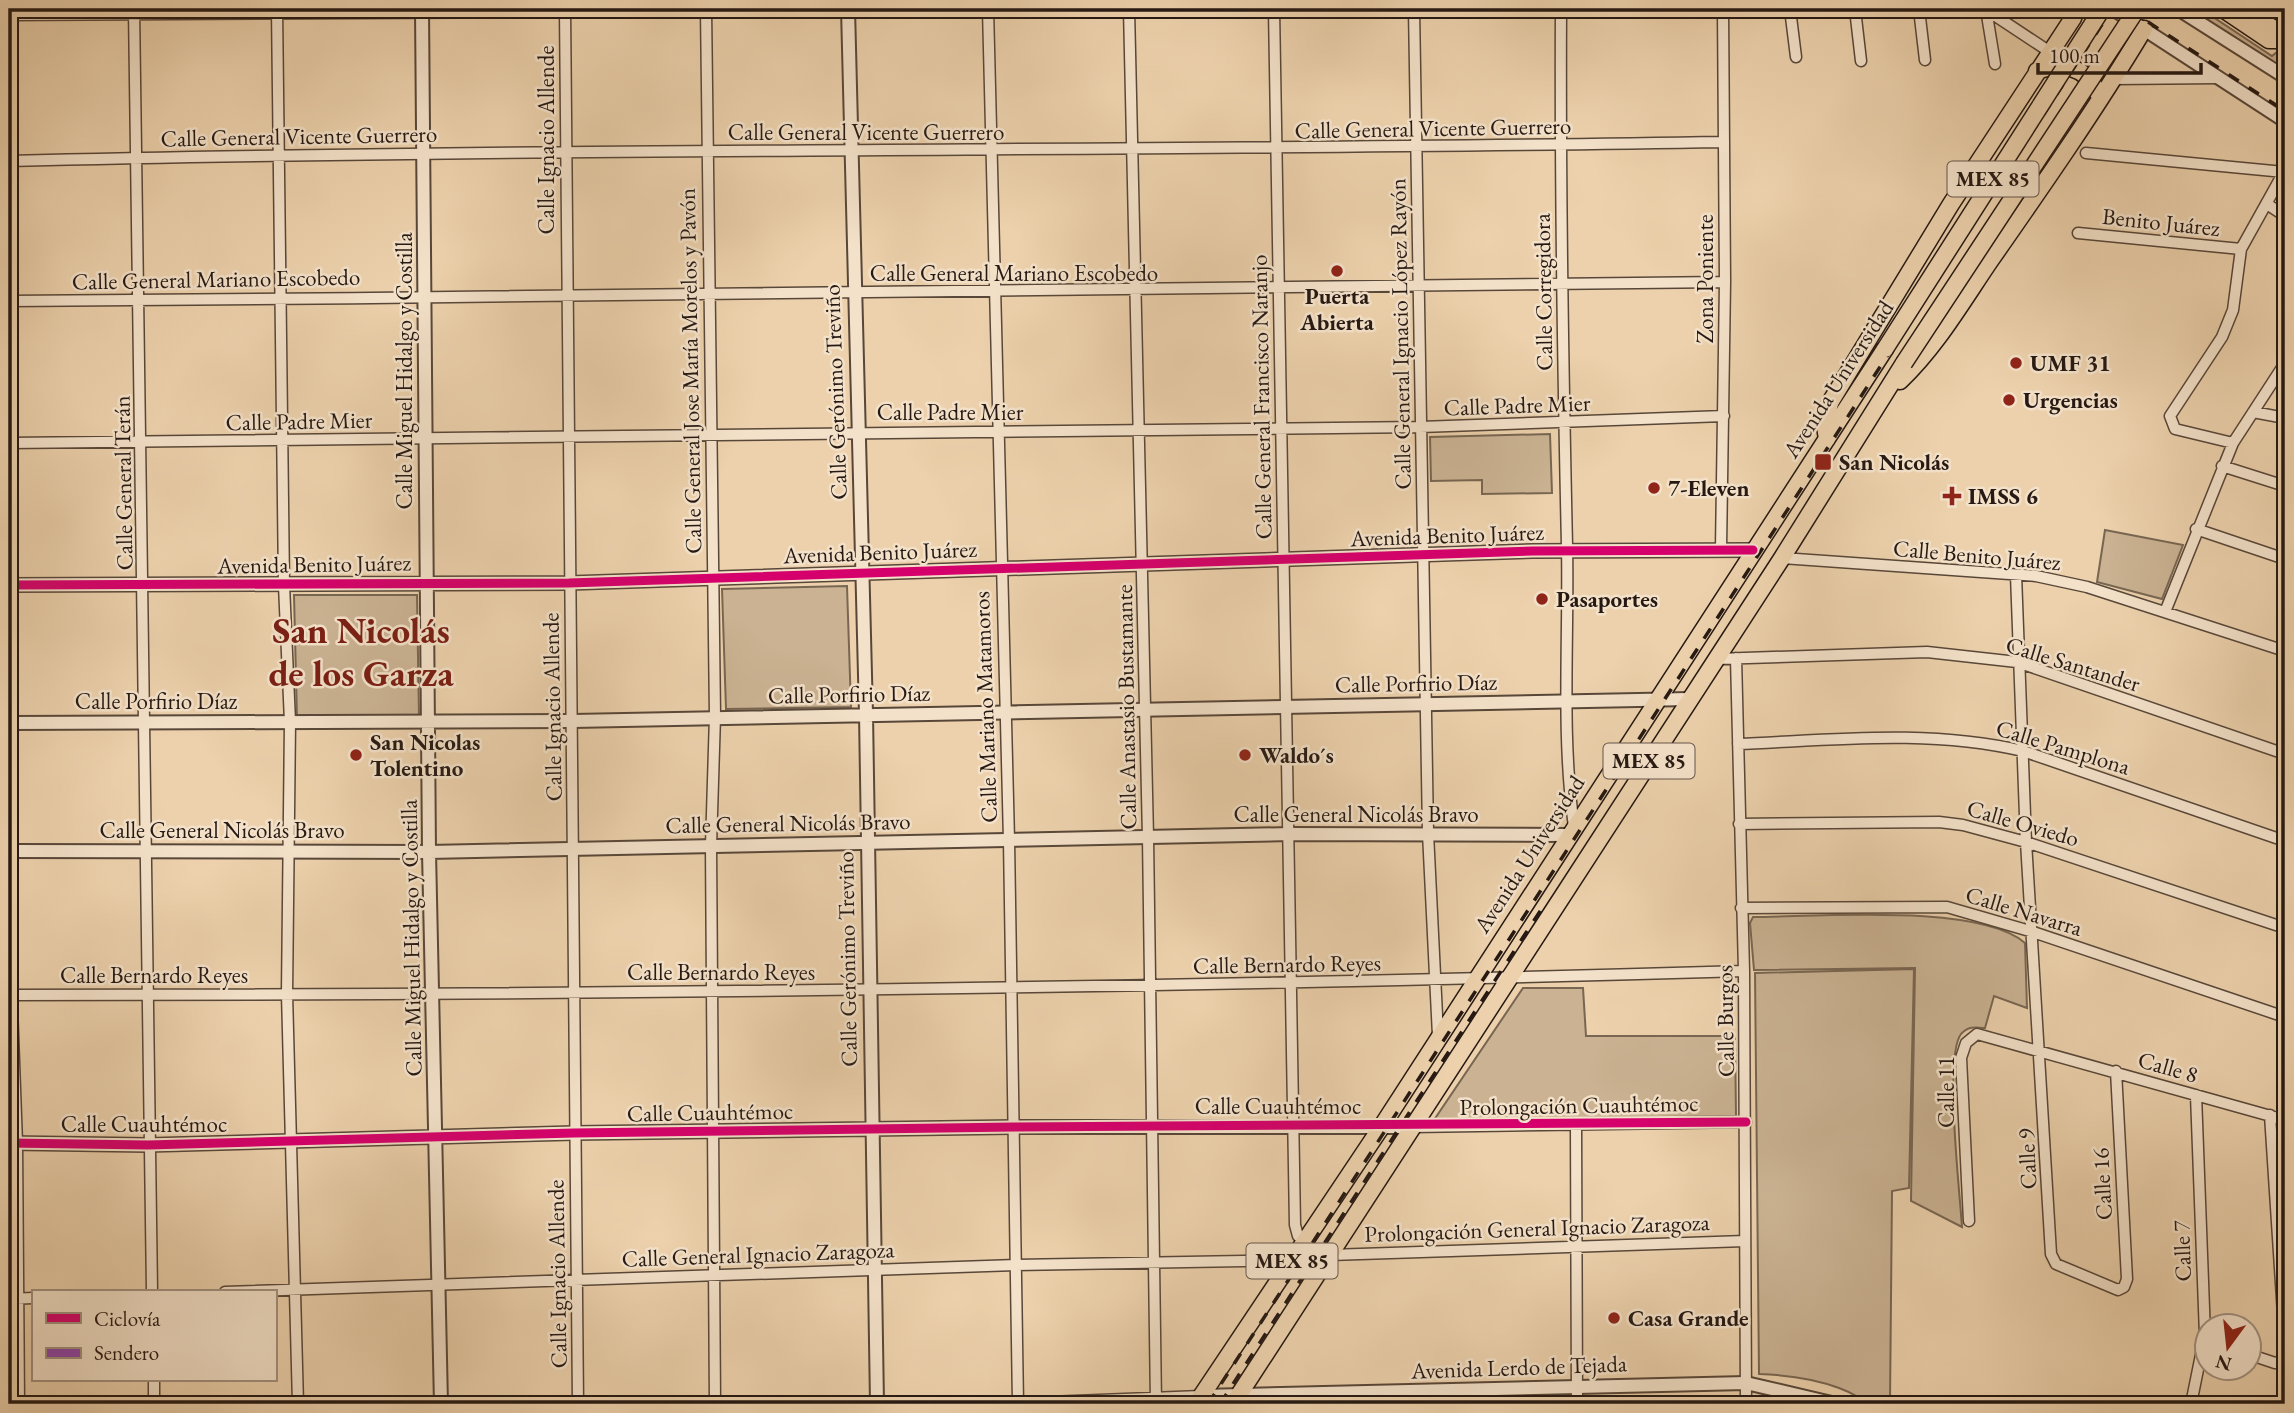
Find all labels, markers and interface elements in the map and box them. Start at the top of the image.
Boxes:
scale bar [2038,32,2201,76]
text: 100 m [2049,42,2100,69]
street label: Calle Ignacio Allende [531,46,561,234]
street label: Calle General Vicente Guerrero [1294,111,1572,145]
street label: Calle General Vicente Guerrero [728,117,1004,147]
street label: Calle General Vicente Guerrero [160,119,438,153]
road number: MEX 85 [1948,162,2038,196]
street label: Calle General Ignacio López Rayón [1382,178,1418,490]
street label: Calle General Jose María Morelos y Pavón [672,188,708,554]
street label: Benito Juárez [2101,201,2222,243]
street label: Calle Corregidora [1527,212,1559,371]
street label: Zona Poniente [1690,214,1720,344]
street label: Calle Miguel Hidalgo y Costilla [389,232,419,510]
street label: Calle General Francisco Naranjo [1244,254,1278,540]
street label: Calle General Mariano Escobedo [870,258,1158,288]
street label: Calle General Mariano Escobedo [72,261,360,297]
marker: Puerta Abierta [1329,263,1345,279]
place label: Puerta Abierta [1299,281,1375,337]
street label: Calle Gerónimo Treviño [816,284,854,500]
street label: Avenida Universidad [1775,294,1900,464]
place label: UMF 31 [2030,348,2111,378]
marker: UMF 31 [2008,355,2024,371]
place label: Urgencias [2023,385,2118,415]
street label: Calle Padre Mier [1443,387,1591,423]
marker: Urgencias [2001,392,2017,408]
street label: Calle General Terán [106,395,140,571]
street label: Calle Padre Mier [877,397,1024,427]
street label: Calle Padre Mier [225,405,373,437]
place label: San Nicolás [1839,447,1949,477]
marker: San Nicolás [1813,452,1833,472]
place label: 7-Eleven [1668,473,1749,503]
marker: 7-Eleven [1646,480,1662,496]
place label: IMSS 6 [1968,481,2038,511]
marker: IMSS 6 [1942,486,1962,506]
street label: Avenida Benito Juárez [1349,517,1545,553]
street label: Calle Benito Juárez [1892,533,2062,577]
street label: Avenida Benito Juárez [782,534,978,570]
street label: Avenida Benito Juárez [216,547,412,581]
street label: Calle Anastasio Bustamante [1109,584,1143,830]
place label: Pasaportes [1556,584,1658,614]
street label: Calle Mariano Matamoros [966,591,1004,823]
marker: Pasaportes [1534,591,1550,607]
district label: San Nicolás de los Garza [268,606,454,697]
street label: Calle Ignacio Allende [535,612,569,802]
street label: Calle Santander [2002,629,2144,699]
street label: Calle Porfirio Díaz [1335,667,1498,699]
street label: Calle Porfirio Díaz [768,678,931,710]
street label: Calle Porfirio Díaz [75,686,237,716]
street label: Calle Pamplona [1992,712,2134,782]
place label: San Nicolas Tolentino [370,727,480,783]
place label: Waldo´s [1259,740,1334,770]
road number: MEX 85 [1604,744,1694,778]
marker: San Nicolas Tolentino [348,747,364,763]
marker: Waldo´s [1237,747,1253,763]
street label: Avenida Universidad [1466,769,1591,939]
street label: Calle Oviedo [1964,793,2082,853]
street label: Calle Miguel Hidalgo y Costilla [394,798,428,1077]
street label: Calle General Nicolás Bravo [1233,799,1479,829]
street label: Calle General Nicolás Bravo [665,806,911,840]
street label: Calle General Nicolás Bravo [99,815,345,845]
street label: Calle Gerónimo Treviño [830,851,864,1067]
street label: Calle Navarra [1962,879,2087,943]
street label: Calle Bernardo Reyes [1193,947,1381,981]
street label: Calle Bernardo Reyes [627,957,815,987]
street label: Calle Bernardo Reyes [60,960,248,990]
street label: Calle Burgos [1709,965,1741,1077]
street label: Calle 8 [2134,1044,2202,1090]
street label: Calle 11 [1931,1056,1961,1128]
street label: Prolongación Cuauhtémoc [1459,1088,1699,1122]
street label: Calle Cuauhtémoc [1195,1091,1361,1121]
street label: Calle Cuauhtémoc [626,1096,794,1128]
street label: Calle Cuauhtémoc [61,1109,227,1139]
street label: Calle 9 [2010,1128,2044,1190]
street label: Calle 16 [2085,1147,2119,1221]
street label: Calle Ignacio Allende [540,1179,574,1369]
street label: Prolongación General Ignacio Zaragoza [1364,1207,1711,1249]
street label: Calle 7 [2166,1219,2198,1282]
street label: Calle General Ignacio Zaragoza [621,1234,896,1274]
road number: MEX 85 [1246,1244,1338,1278]
legend [32,1290,276,1382]
place label: Casa Grande [1628,1303,1749,1333]
text: Ciclovía [94,1305,161,1332]
marker: Casa Grande [1606,1310,1622,1326]
north arrow [2192,1312,2262,1382]
text: Sendero [94,1339,159,1366]
street label: Avenida Lerdo de Tejada [1410,1348,1628,1386]
text: N [2212,1349,2234,1377]

